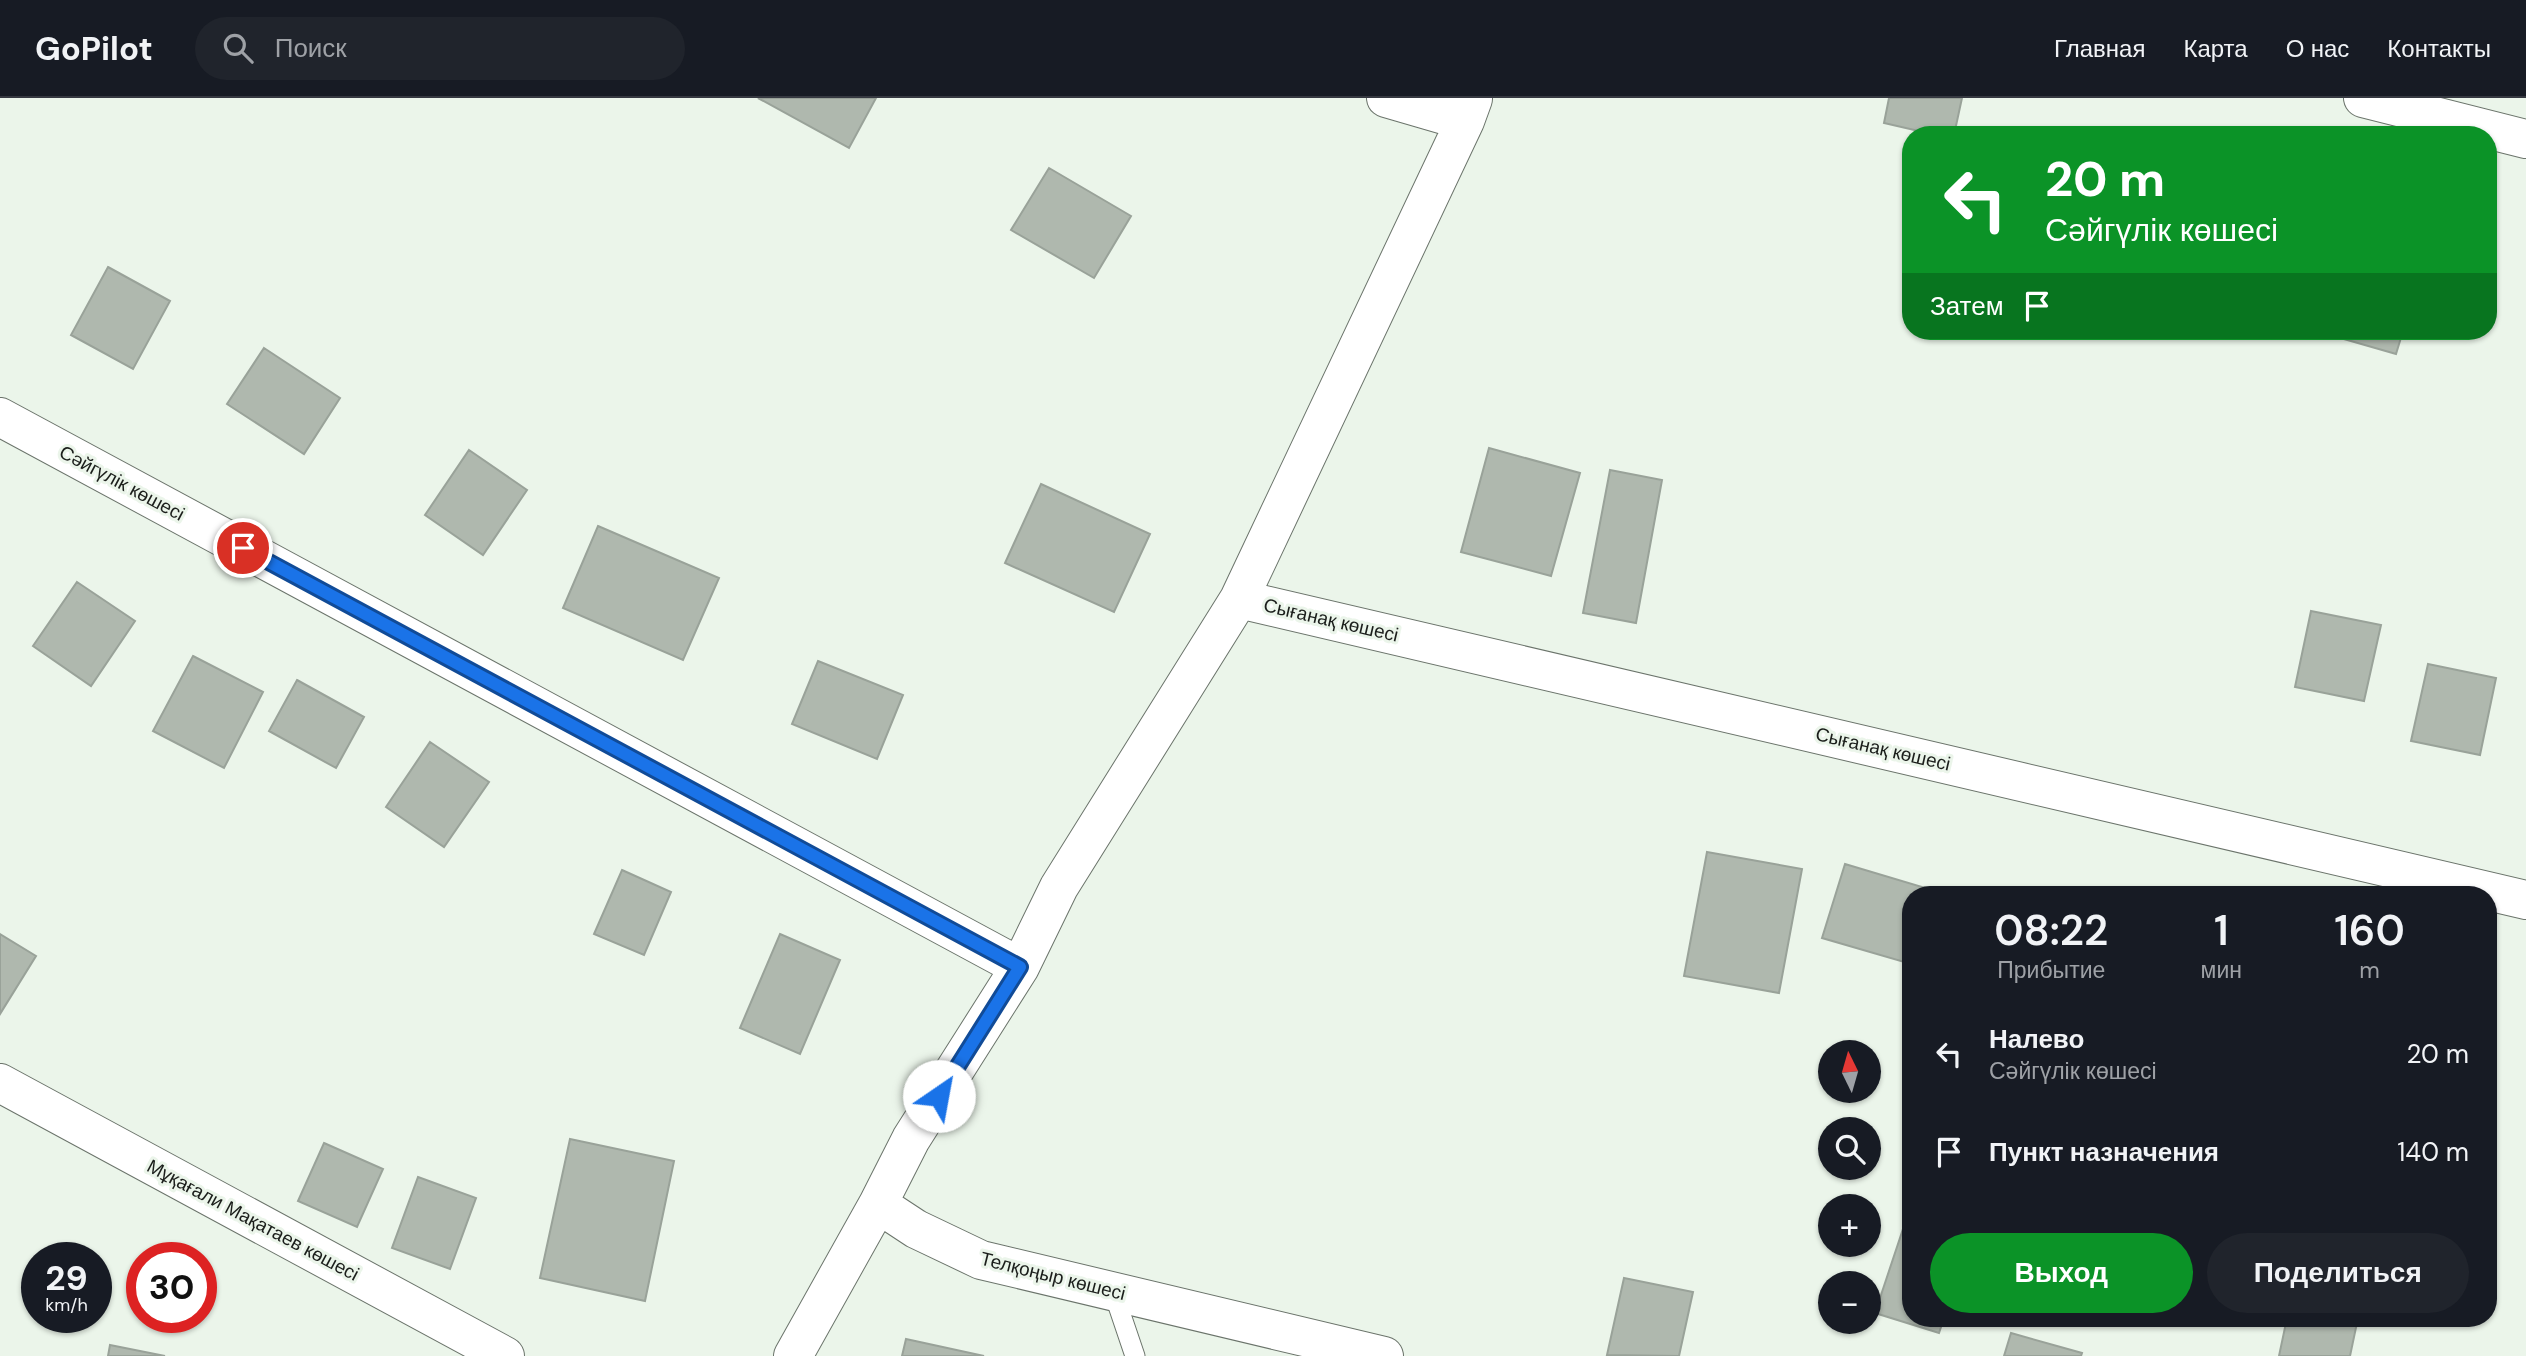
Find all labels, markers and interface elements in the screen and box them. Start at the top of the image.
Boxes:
search box [195,17,685,80]
text: GoPilot [35,27,153,70]
icon: search [219,29,257,67]
text: Поиск [275,31,347,65]
text: Главная [2054,33,2145,64]
text: Карта [2183,33,2248,64]
text: О нас [2286,33,2349,64]
text: Контакты [2387,33,2491,64]
text: 20 m [2045,147,2165,211]
icon: left [1930,154,2021,245]
text: Сәйгүлік көшесі [2045,209,2278,251]
icon: arrive [2018,287,2056,325]
text: Затем [1930,289,2004,323]
street label: Сәйгүлік көшесі [55,439,189,527]
pin [213,518,273,578]
icon: arrive [224,529,262,567]
street label: Сығанақ көшесі [1261,592,1401,648]
street label: Сығанақ көшесі [1813,721,1953,777]
text: 08:22 [1994,903,2108,958]
text: 1 [2214,903,2229,958]
text: 160 [2334,903,2405,958]
text: Прибытие [1997,955,2105,985]
text: мин [2201,955,2242,985]
text: m [2359,955,2380,985]
text: Налево [1989,1022,2084,1056]
icon: left [1930,1035,1968,1073]
text: 20 m [2406,1037,2469,1071]
north arrow [1818,1040,1881,1102]
map controls [1818,1040,1881,1334]
text: Сәйгүлік көшесі [1989,1056,2157,1086]
position arrow [902,1059,976,1133]
button: search [1818,1117,1881,1180]
icon: arrive [1930,1133,1968,1171]
text: Пункт назначения [1989,1135,2219,1169]
text: 140 m [2397,1135,2469,1169]
street label: Мұқағали Мақатаев көшесі [143,1153,363,1287]
button: + [1818,1194,1881,1257]
button: Выход [1930,1233,2193,1313]
button: Поделиться [2207,1233,2469,1313]
speed limit sign: 30 [126,1242,217,1333]
street label: Телқоңыр көшесі [978,1246,1128,1306]
text: 29 [45,1255,88,1301]
button: − [1818,1271,1881,1334]
text: km/h [45,1293,88,1317]

